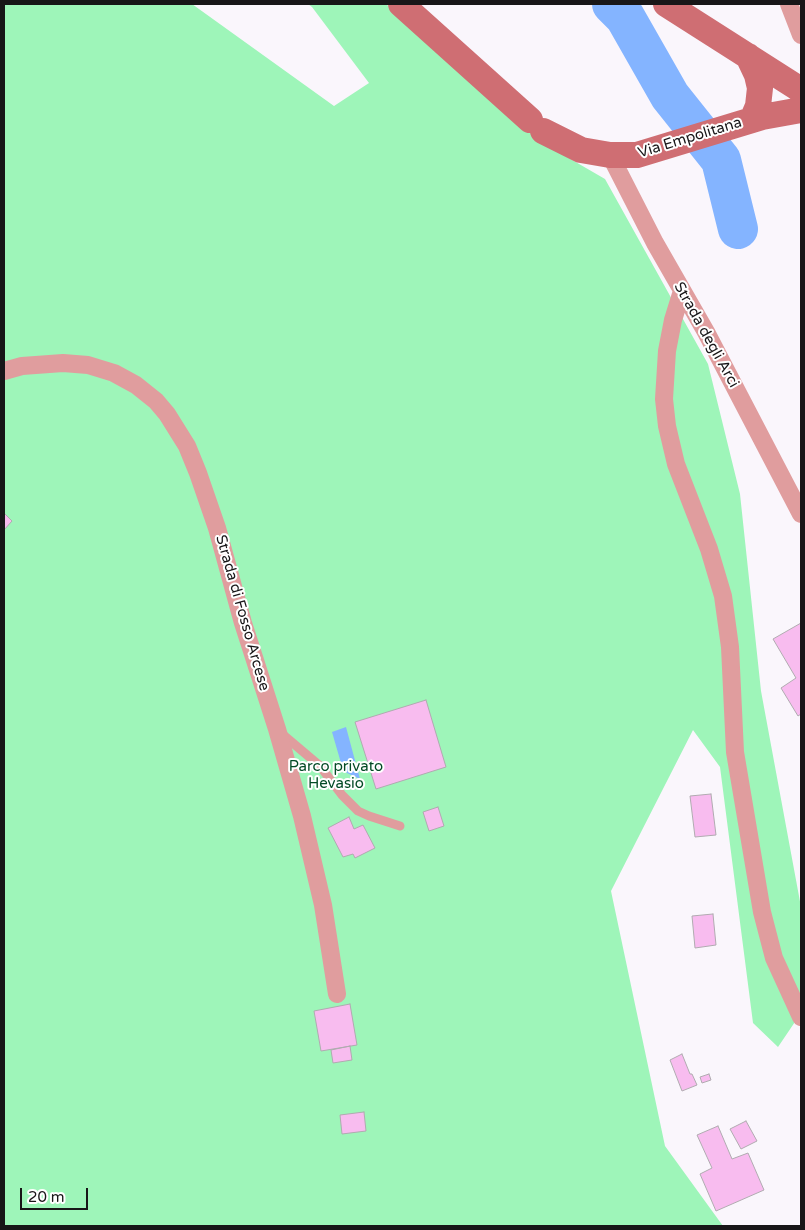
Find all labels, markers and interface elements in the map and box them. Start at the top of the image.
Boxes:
street label: Via Empolitana [636,114,744,162]
street label: Strada degli Arci [670,279,742,391]
street label: Strada di Fosso Arcese [211,533,273,693]
park label: Parco privato Hevasio [289,758,383,793]
scale bar [22,1178,90,1210]
text: 20 m [28,1188,65,1206]

